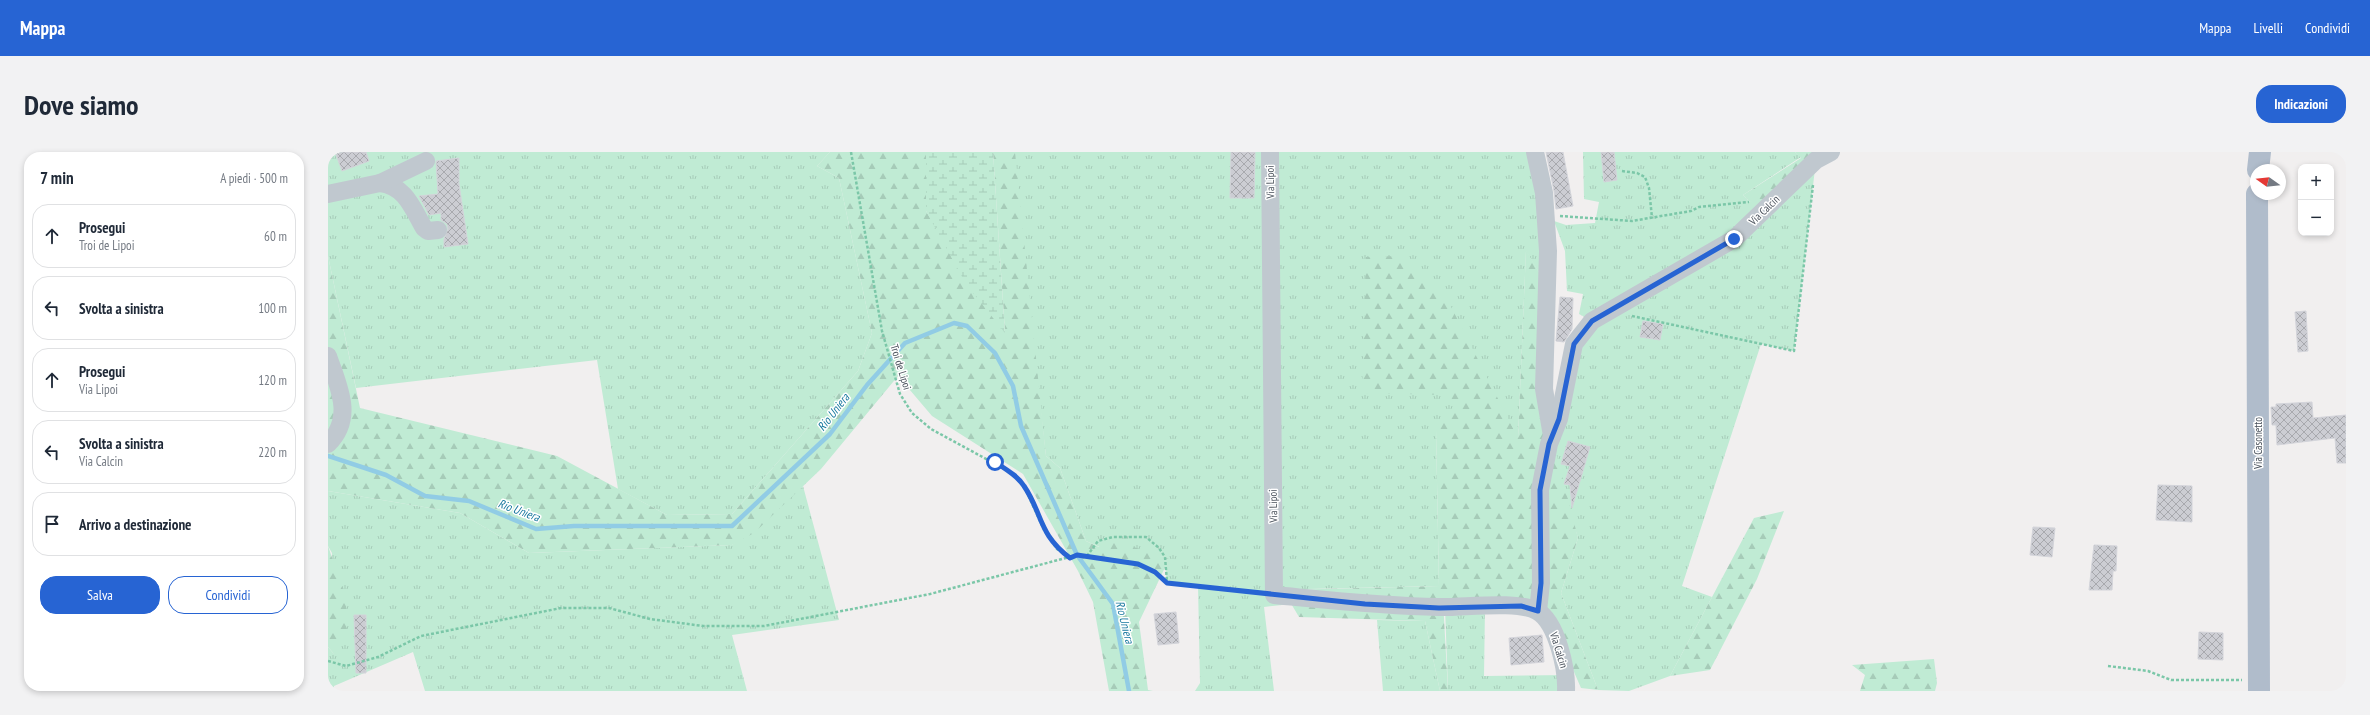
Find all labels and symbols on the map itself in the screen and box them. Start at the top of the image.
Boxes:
north arrow [2250,164,2286,200]
street label: Via Lipoi [1263,165,1277,200]
street label: Via Calcin [1745,192,1782,229]
route end [1725,230,1743,248]
street label: Troi de Lipoi [887,342,915,392]
water label: Rio Uniera [814,389,853,434]
street label: Via Casonetto [2251,417,2265,470]
route start [986,453,1004,471]
street label: Via Lipoi [1266,489,1280,524]
water label: Rio Uniera [496,496,543,525]
water label: Rio Uniera [1112,599,1138,646]
street label: Via Calcin [1547,629,1571,670]

